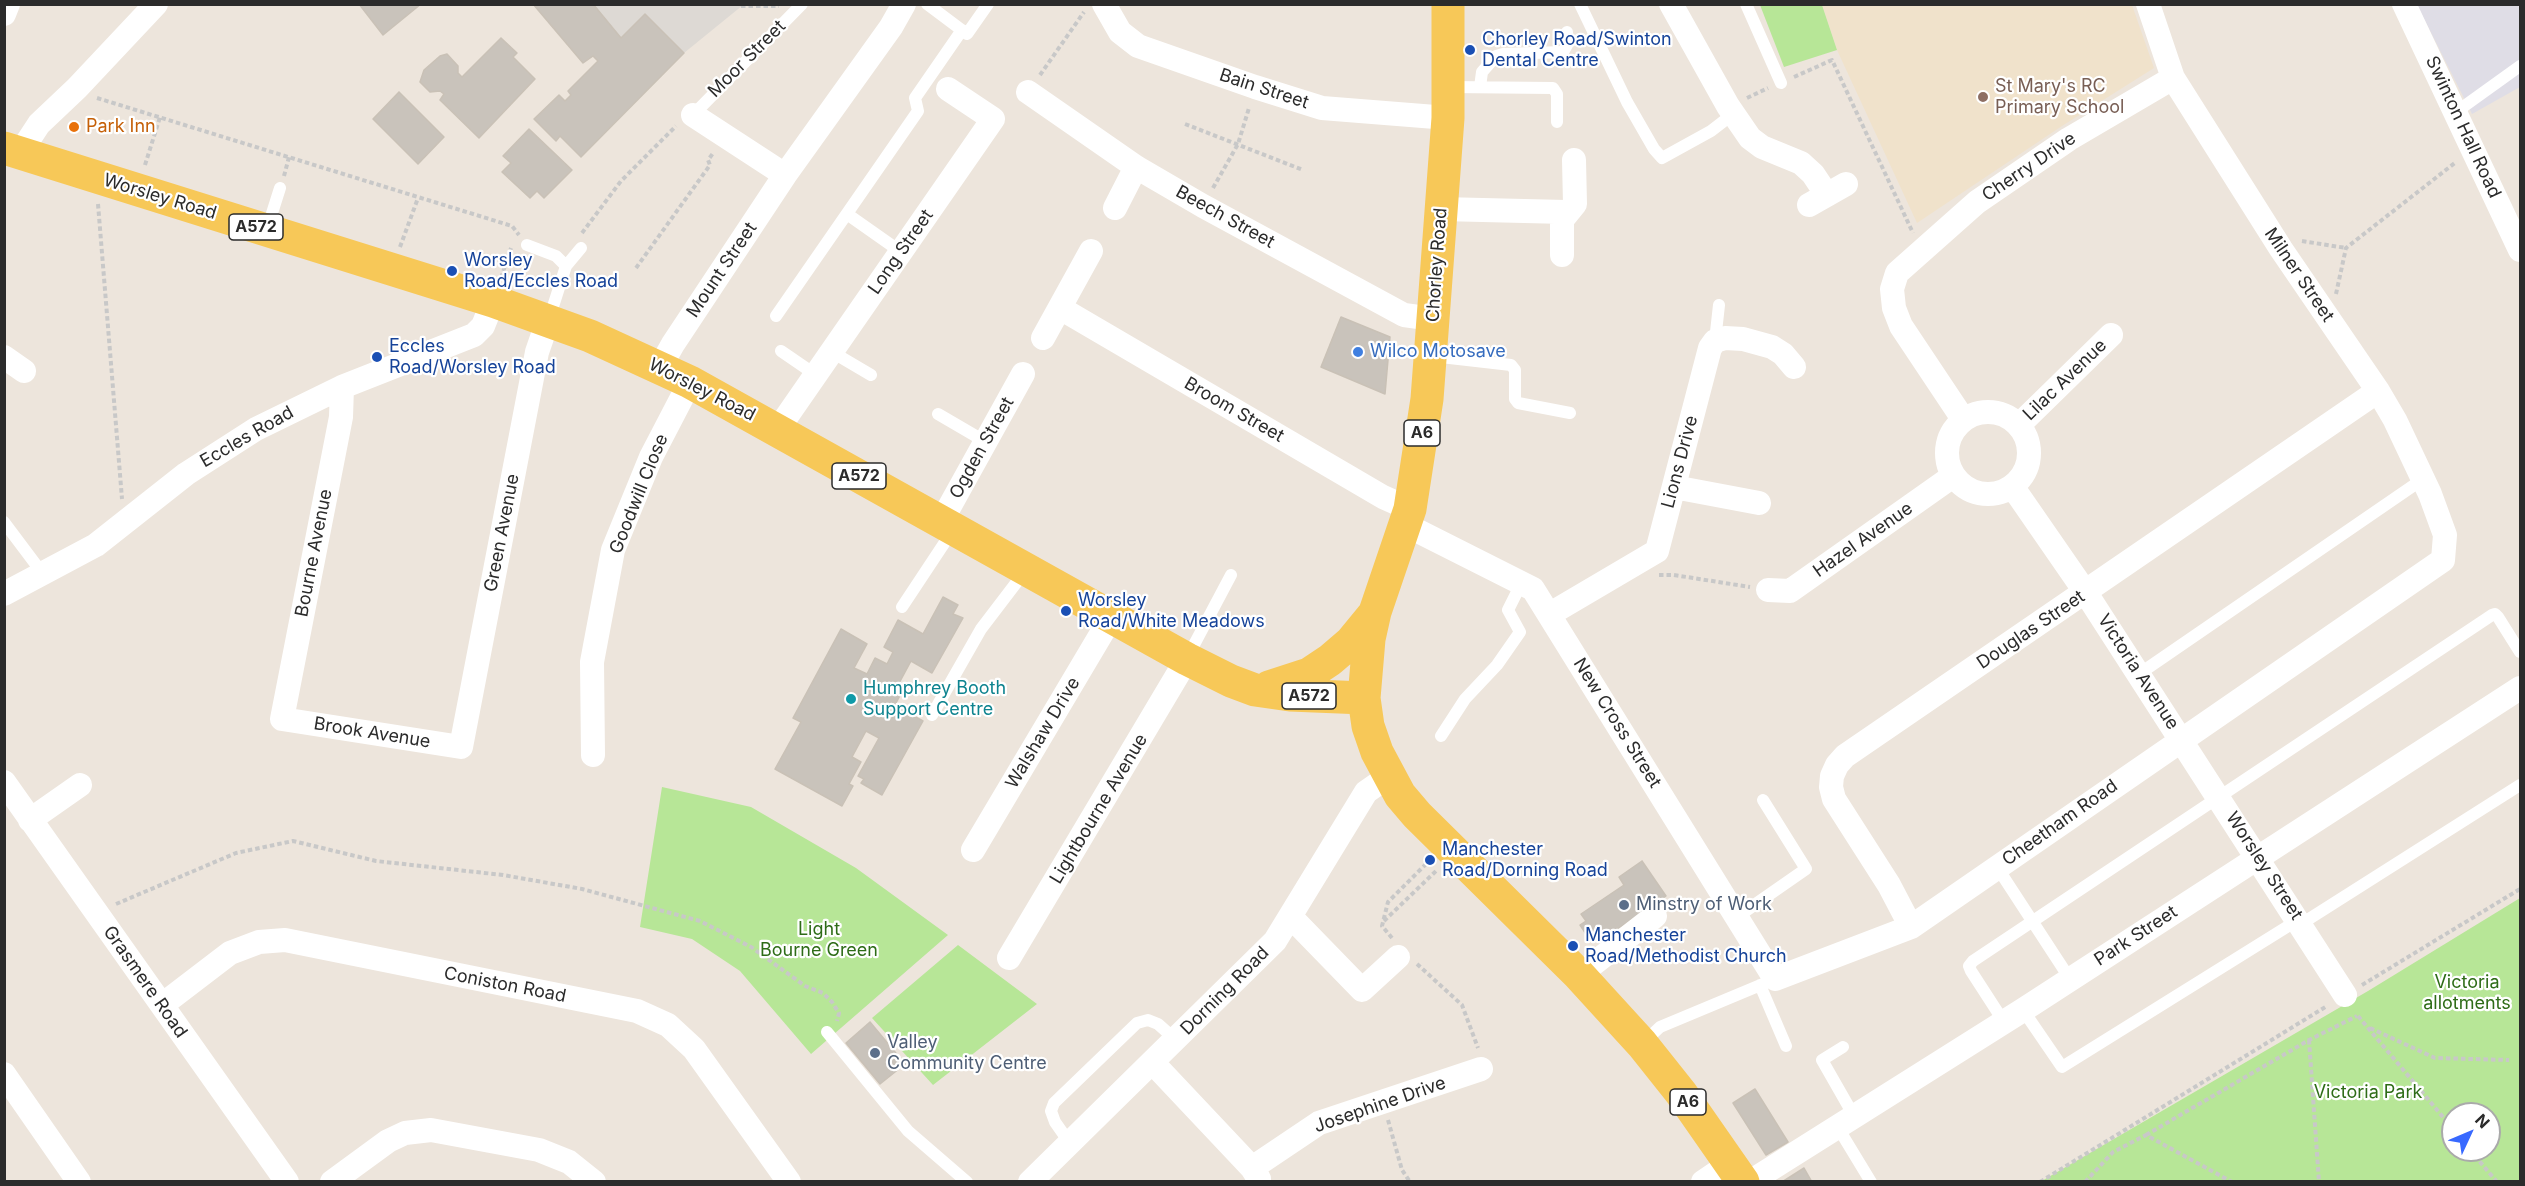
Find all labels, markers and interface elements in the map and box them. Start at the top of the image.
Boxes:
street label: Moor Street [704,16,790,102]
place label: Chorley Road/Swinton Dental Centre [1482,29,1672,72]
marker: Chorley Road/Swinton Dental Centre [1463,43,1477,57]
street label: Swinton Hall Road [2421,53,2505,201]
street label: Bain Street [1217,64,1311,114]
place label: St Mary's RC Primary School [1995,76,2124,118]
marker: St Mary's RC Primary School [1976,90,1990,104]
place label: Park Inn [86,116,156,138]
marker: Park Inn [67,120,81,134]
street label: Cherry Drive [1978,128,2080,206]
street label: Worsley Road [101,170,219,224]
street label: Beech Street [1172,181,1278,253]
street label: Long Street [864,205,938,299]
street label: Chorley Road [1422,207,1452,323]
road number: A572 [229,214,283,240]
street label: Mount Street [682,218,762,322]
street label: Milner Street [2260,224,2338,326]
place label: Worsley Road/Eccles Road [464,250,618,292]
marker: Worsley Road/Eccles Road [445,264,459,278]
street label: Lilac Avenue [2019,335,2111,425]
place label: Eccles Road/Worsley Road [389,336,556,378]
place label: Wilco Motosave [1370,341,1506,363]
marker: Wilco Motosave [1351,345,1365,359]
marker: Eccles Road/Worsley Road [370,350,384,364]
street label: Worsley Road [645,354,759,426]
street label: Broom Street [1180,373,1288,447]
street label: Ogden Street [945,393,1019,503]
street label: Eccles Road [196,402,298,472]
street label: Lions Drive [1657,413,1703,511]
road number: A6 [1404,420,1440,446]
street label: Goodwill Close [605,431,673,557]
road number: A572 [832,463,886,489]
street label: Green Avenue [480,472,524,594]
street label: Bourne Avenue [291,487,337,619]
street label: Hazel Avenue [1809,498,1917,582]
street label: Douglas Street [1973,586,2089,674]
place label: Worsley Road/White Meadows [1078,590,1265,632]
marker: Worsley Road/White Meadows [1059,604,1073,618]
street label: Victoria Avenue [2093,610,2183,734]
street label: New Cross Street [1568,654,1666,792]
street label: Walshaw Drive [1001,673,1085,793]
place label: Humphrey Booth Support Centre [863,678,1006,720]
road number: A572 [1282,683,1336,709]
marker: Humphrey Booth Support Centre [844,692,858,706]
street label: Brook Avenue [312,713,432,753]
street label: Lightbourne Avenue [1046,730,1152,888]
street label: Cheetham Road [1998,775,2122,871]
street label: Worsley Street [2221,808,2307,924]
place label: Manchester Road/Dorning Road [1442,839,1608,882]
marker: Manchester Road/Dorning Road [1423,853,1437,867]
place label: Minstry of Work [1636,894,1772,916]
marker: Minstry of Work [1617,898,1631,912]
street label: Park Street [2091,901,2181,971]
park label: Light Bourne Green [760,919,878,962]
street label: Grasmere Road [98,922,192,1042]
place label: Manchester Road/Methodist Church [1585,925,1787,968]
marker: Manchester Road/Methodist Church [1566,939,1580,953]
street label: Dorning Road [1176,942,1274,1040]
street label: Coniston Road [442,963,568,1007]
park label: Victoria allotments [2423,972,2511,1014]
place label: Valley Community Centre [887,1032,1047,1074]
marker: Valley Community Centre [868,1046,882,1060]
street label: Josephine Drive [1311,1072,1449,1138]
park label: Victoria Park [2314,1082,2422,1104]
road number: A6 [1670,1089,1706,1115]
north arrow [2441,1102,2501,1162]
text: N [2471,1110,2494,1132]

